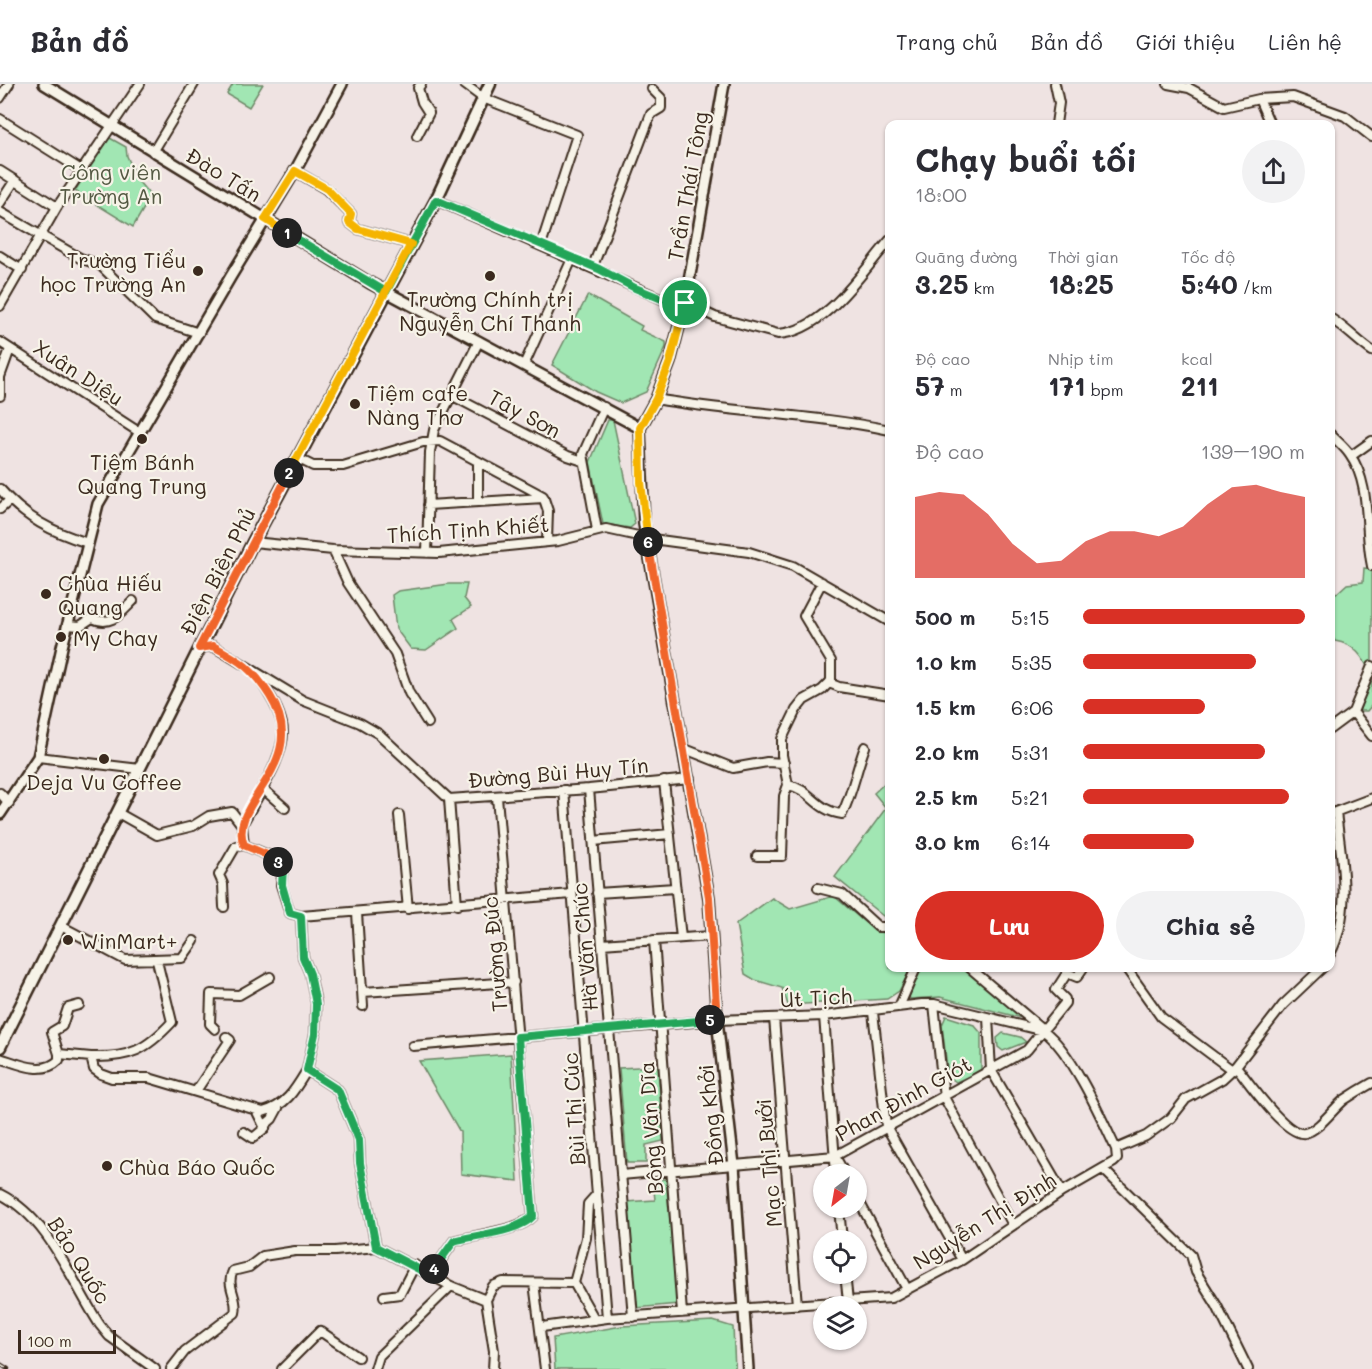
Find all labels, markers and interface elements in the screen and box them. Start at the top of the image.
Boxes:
text: Bản đồ [30,23,129,59]
text: Trang chủ [896,28,998,55]
text: Bản đồ [1031,28,1103,55]
text: Giới thiệu [1136,28,1235,55]
text: Liên hệ [1268,28,1342,55]
street label: Trần Thái Tông [661,109,713,263]
text: Chạy buổi tối [915,137,1138,180]
button: share [1242,140,1305,203]
street label: Đào Tấn [181,141,267,207]
park label: Công viên Trường An [60,158,162,209]
text: 18:00 [915,181,967,207]
pin: 1 [272,218,302,248]
text: 1 [283,222,291,243]
place label: Trường Tiểu học Trường An [40,246,186,297]
text: Quãng đường [915,246,1017,267]
text: Thời gian [1048,246,1118,267]
text: Tốc độ [1181,246,1235,267]
marker: Trường Tiểu học Trường An [191,264,205,278]
text: 3.25 [915,267,968,301]
text: 18:25 [1048,267,1114,301]
text: 5:40 [1181,267,1238,301]
marker: Trường Chính trị Nguyễn Chí Thanh [483,269,497,283]
pin [659,277,710,328]
text: km [968,277,995,298]
text: /km [1238,277,1272,298]
place label: Trường Chính trị Nguyễn Chí Thanh [399,285,581,336]
icon: arrive [668,286,701,319]
street label: Xuân Diệu [29,333,129,411]
text: Độ cao [915,348,970,369]
text: Nhịp tim [1048,348,1113,369]
text: kcal [1181,348,1213,369]
text: 57 [915,369,945,403]
text: 171 [1048,369,1086,403]
text: 211 [1181,369,1219,403]
place label: Tiệm cafe Nàng Thơ [367,379,468,430]
text: m [945,379,963,400]
text: bpm [1086,379,1123,400]
street label: Tây Sơn [484,383,566,443]
marker: Tiệm cafe Nàng Thơ [348,397,362,411]
marker: Tiệm Bánh Quang Trung [135,432,149,446]
text: Độ cao [915,438,984,464]
text: 139–190 m [1201,438,1305,464]
place label: Tiệm Bánh Quang Trung [77,448,207,499]
pin: 2 [274,458,304,488]
text: 2 [285,462,293,483]
street label: Điện Biên Phủ [173,503,261,639]
street label: Thích Tịnh Khiết [386,510,550,548]
pin: 6 [633,527,663,557]
text: 6 [643,531,653,552]
place label: Chùa Hiếu Quang [58,569,162,620]
marker: Chùa Hiếu Quang [39,587,53,601]
text: 500 m [915,604,975,630]
text: 5:15 [1011,604,1049,630]
place label: My Chay [73,624,158,651]
marker: My Chay [54,630,68,644]
text: 1.0 km [915,649,977,675]
text: 5:35 [1011,649,1052,675]
text: 1.5 km [915,694,976,720]
text: 6:06 [1011,694,1054,720]
text: 2.0 km [915,739,979,765]
text: 5:31 [1011,739,1050,765]
street label: Đường Bùi Huy Tín [466,751,650,793]
marker: Deja Vu Coffee [97,752,111,766]
place label: Deja Vu Coffee [26,768,182,795]
text: 2.5 km [915,784,978,810]
text: 5:21 [1011,784,1049,810]
text: 3.0 km [915,829,980,855]
text: 6:14 [1011,829,1050,855]
pin: 3 [263,847,293,877]
text: 3 [273,851,283,872]
street label: Hà Văn Chúc [565,882,603,1012]
button: Lưu [915,891,1104,960]
button: Chia sẻ [1116,891,1305,960]
street label: Trường Đúc [476,895,512,1013]
place label: WinMart+ [80,927,177,954]
marker: WinMart+ [61,933,75,947]
street label: Út Tịch [779,982,853,1012]
pin: 5 [695,1005,725,1035]
text: 5 [705,1009,715,1030]
street label: Phan Đình Giót [830,1049,976,1147]
street label: Bùi Thị Cúc [556,1052,590,1166]
street label: Bông Văn Dĩa [632,1061,668,1195]
street label: Đồng Khởi [691,1063,729,1167]
street label: Mạc Thị Bưởi [749,1098,787,1228]
place label: Chùa Báo Quốc [119,1153,275,1180]
marker: Chùa Báo Quốc [100,1159,114,1173]
north arrow [813,1164,867,1218]
map controls [813,1164,867,1350]
street label: Nguyễn Thị Định [908,1165,1060,1275]
street label: Bảo Quốc [43,1211,117,1309]
button: locate [813,1230,867,1284]
pin: 4 [419,1254,449,1284]
text: 4 [429,1258,439,1279]
button: layers [813,1296,867,1350]
scale bar [18,1327,116,1354]
text: 100 m [27,1330,72,1351]

